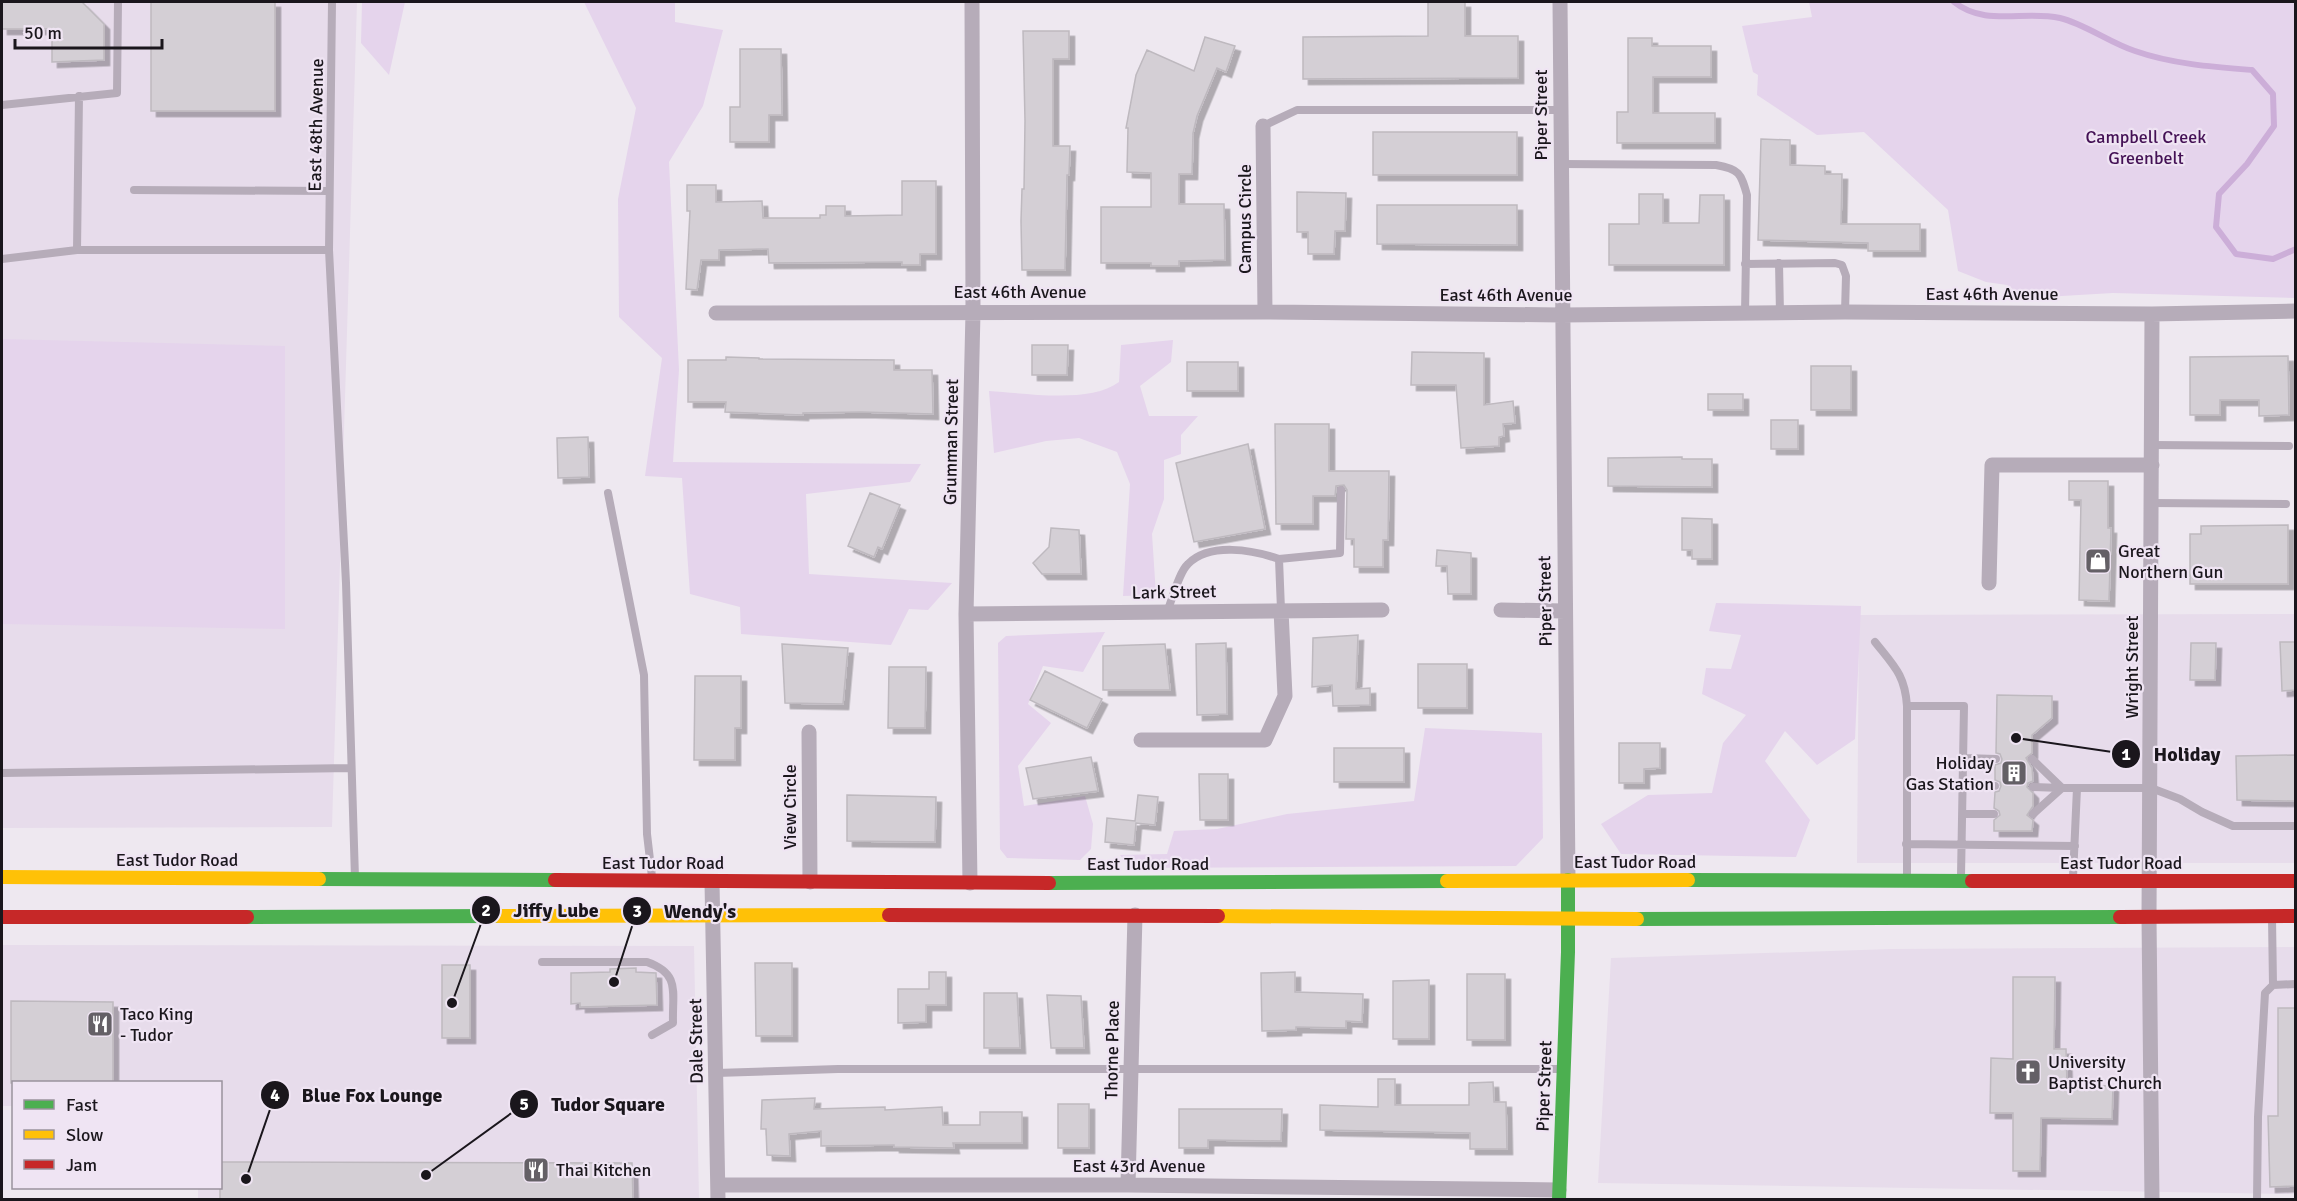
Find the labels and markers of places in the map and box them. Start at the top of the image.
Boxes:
place label: Great Northern Gun [2118,540,2223,583]
shop icon: Great Northern Gun [2083,546,2113,576]
callout: Holiday [2111,735,2232,773]
place label: Holiday Gas Station [1906,752,1995,795]
building icon: Holiday Gas Station [1999,758,2029,788]
callout: Jiffy Lube [471,891,611,929]
callout: Wendy's [622,892,748,930]
place label: Taco King - Tudor [120,1003,193,1046]
restaurant icon: Taco King - Tudor [85,1009,115,1039]
place label: University Baptist Church [2048,1051,2162,1094]
church icon: University Baptist Church [2013,1057,2043,1087]
callout: Blue Fox Lounge [260,1076,455,1114]
callout: Tudor Square [509,1085,676,1123]
restaurant icon: Thai Kitchen [521,1155,551,1185]
place label: Thai Kitchen [556,1159,651,1181]

